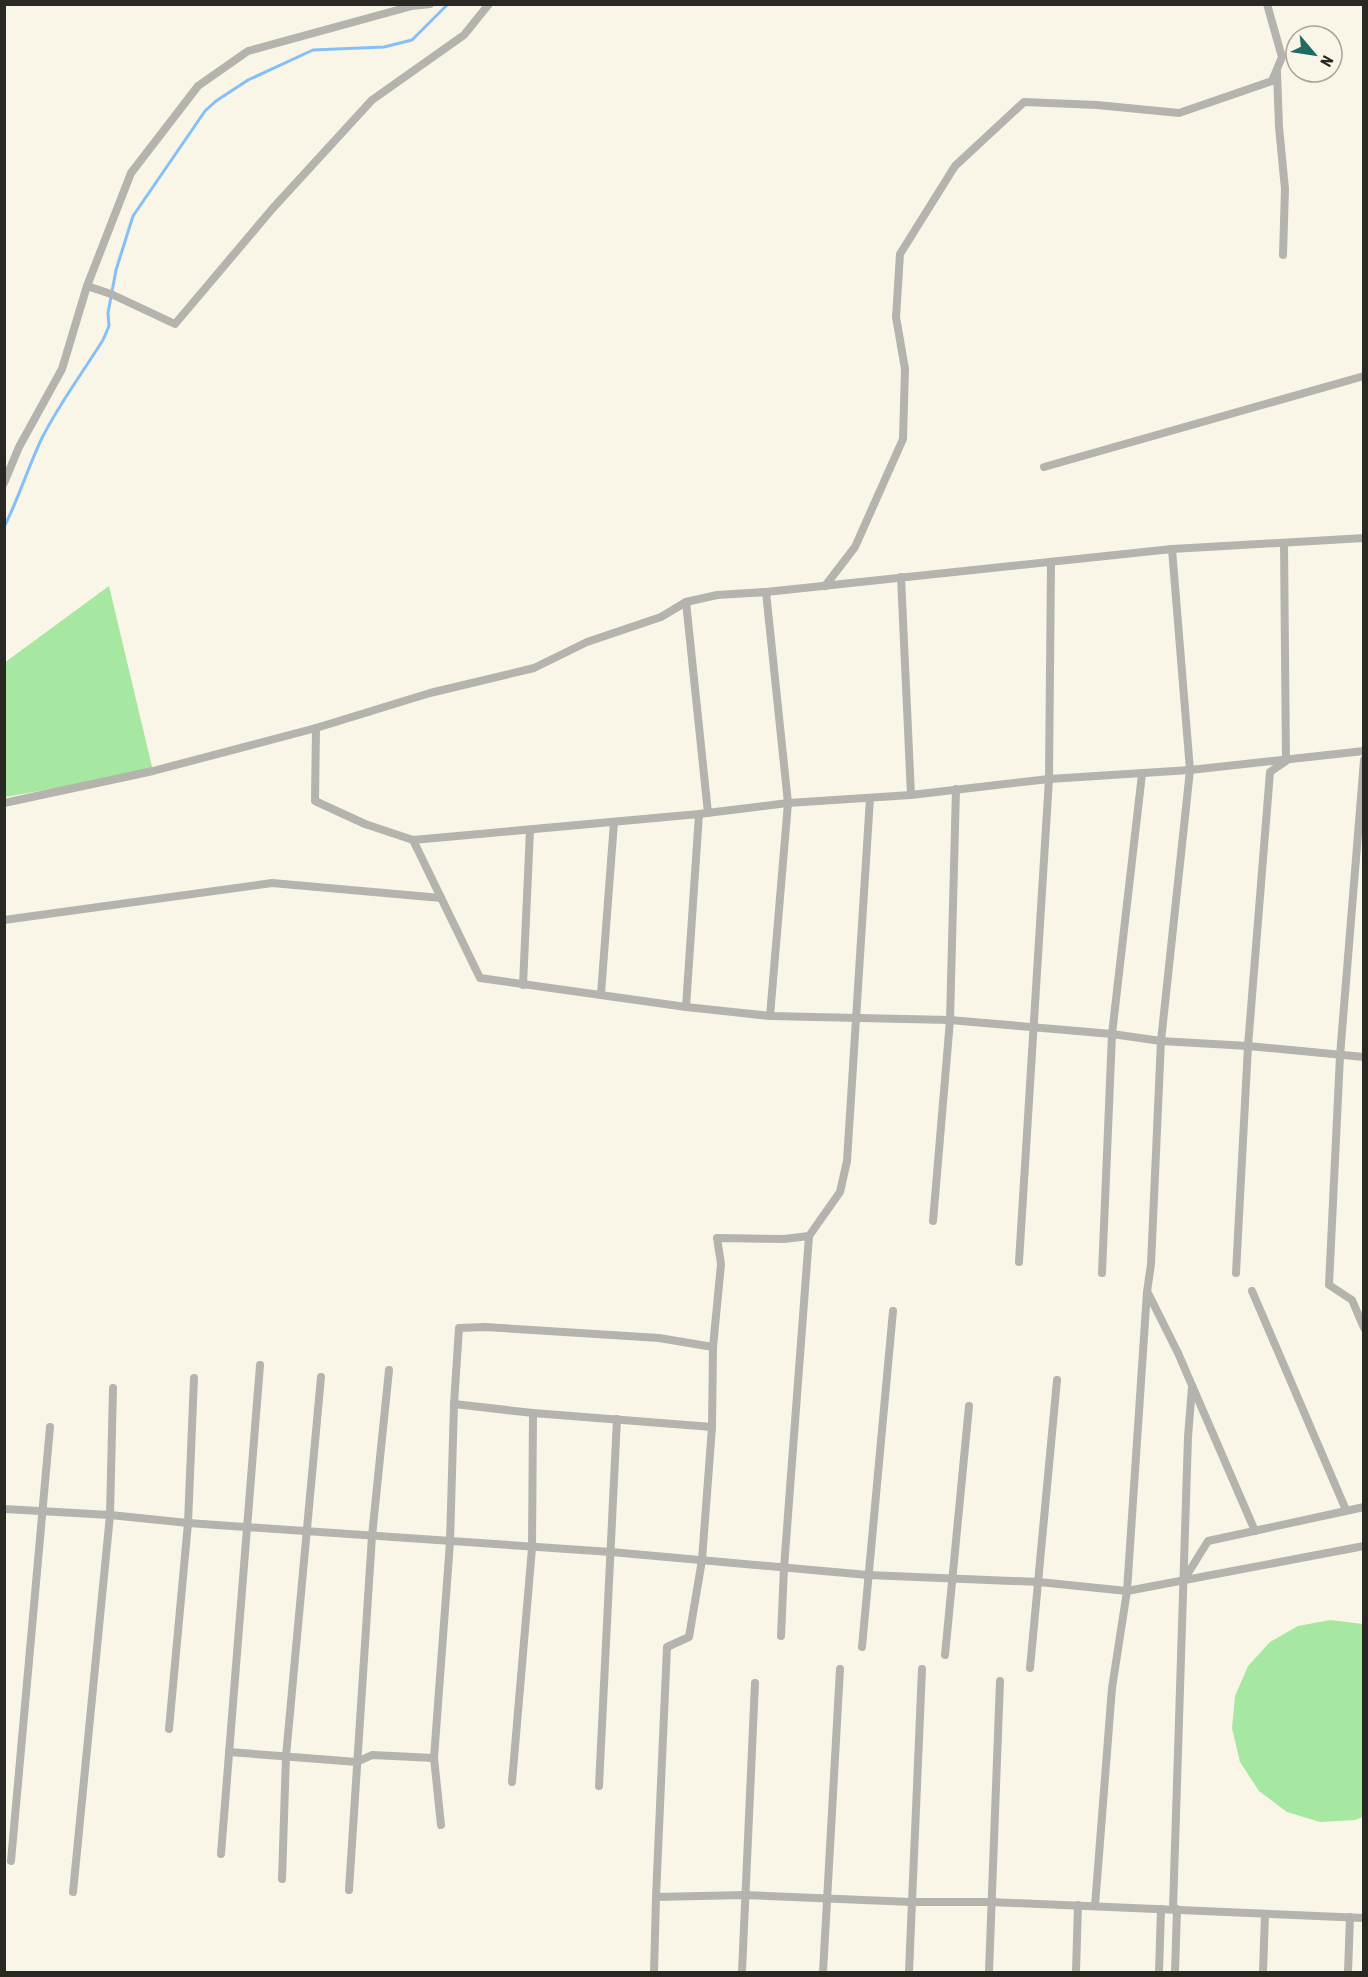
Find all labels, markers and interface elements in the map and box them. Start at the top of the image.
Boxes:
north arrow [1284,24,1344,84]
text: N [1317,53,1337,70]

